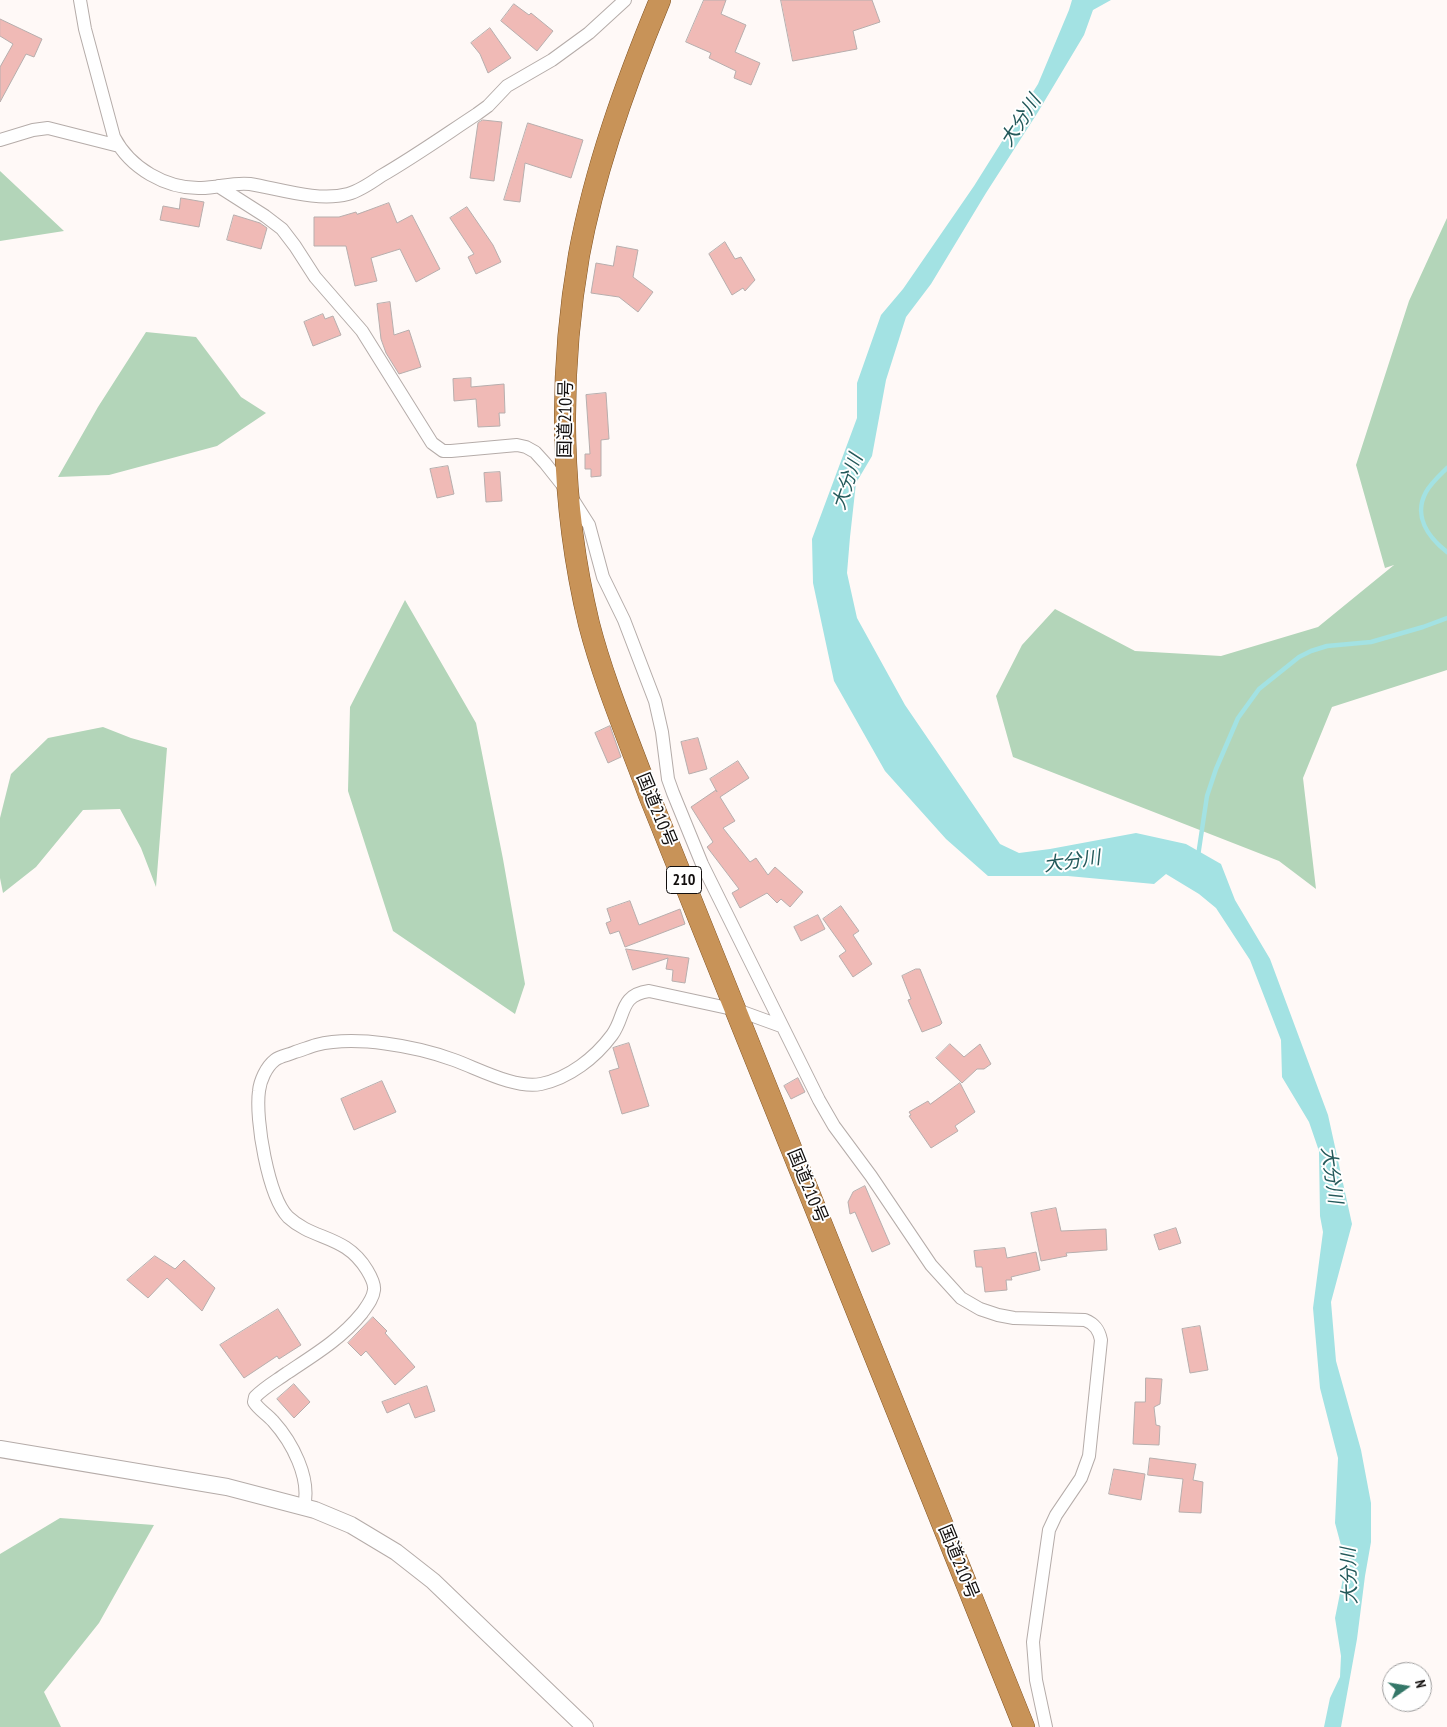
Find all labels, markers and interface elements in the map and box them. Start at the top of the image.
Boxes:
water label: 大分川 [996,91,1046,151]
street label: 国道210号 [555,380,577,458]
water label: 大分川 [828,451,868,513]
street label: 国道210号 [631,770,681,850]
water label: 大分川 [1042,847,1102,877]
road number: 210 [666,866,702,894]
water label: 大分川 [1316,1145,1346,1205]
street label: 国道210号 [782,1146,832,1226]
street label: 国道210号 [933,1522,983,1602]
water label: 大分川 [1338,1547,1362,1605]
north arrow [1382,1662,1432,1712]
text: N [1411,1678,1430,1690]

